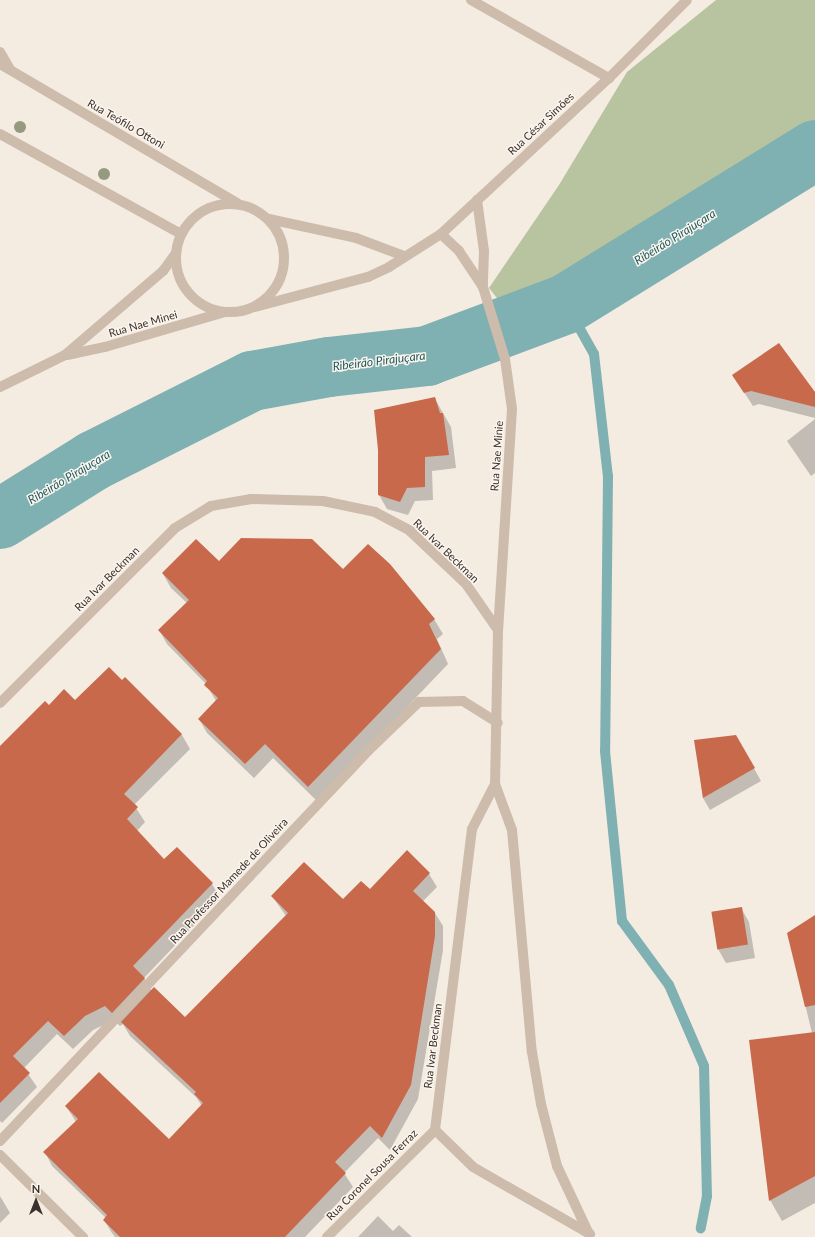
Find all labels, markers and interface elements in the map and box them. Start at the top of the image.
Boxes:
street label: Rua César Simões [505,90,577,158]
street label: Rua Teófilo Ottoni [85,96,167,152]
water label: Ribeirão Pirajuçara [632,206,718,268]
street label: Rua Nae Minei [107,308,179,340]
water label: Ribeirão Pirajuçara [332,348,426,374]
street label: Rua Nae Minie [488,420,506,492]
water label: Ribeirão Pirajuçara [25,447,113,507]
street label: Rua Ivar Beckman [410,516,482,586]
street label: Rua Ivar Beckman [72,544,142,614]
street label: Rua Professor Mamede de Oliveira [167,816,291,946]
street label: Rua Ivar Beckman [421,1002,445,1090]
street label: Rua Coronel Sousa Ferraz [324,1127,420,1223]
north arrow [16,1181,56,1221]
text: N [32,1182,40,1195]

